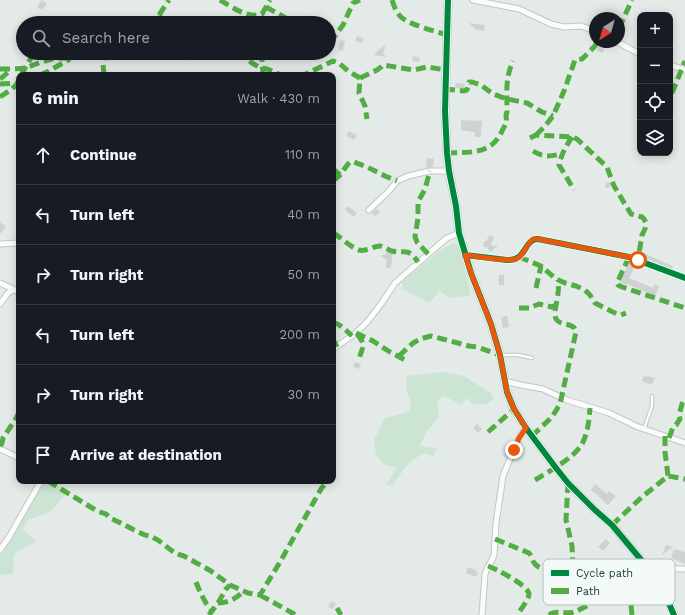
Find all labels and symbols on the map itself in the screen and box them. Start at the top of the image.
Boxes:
north arrow [589,12,625,48]
route start [629,251,647,269]
route end [505,441,523,459]
legend [543,559,675,605]
text: Cycle path [576,567,633,580]
text: Path [576,585,600,598]

